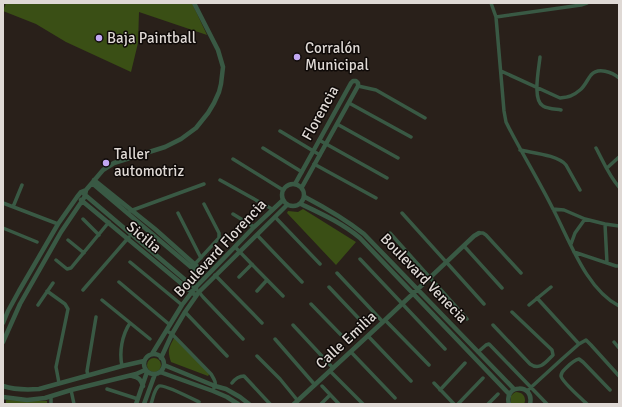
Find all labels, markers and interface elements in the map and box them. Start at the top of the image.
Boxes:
place label: Baja Paintball [107,29,196,47]
marker: Baja Paintball [94,33,104,43]
place label: Corralón Municipal [305,39,369,74]
marker: Corralón Municipal [292,52,302,62]
street label: Florencia [298,83,342,143]
place label: Taller automotriz [114,145,184,180]
marker: Taller automotriz [101,158,111,168]
street label: Boulevard Florencia [170,195,270,301]
street label: Sicilia [123,217,165,257]
street label: Boulevard Venecia [377,229,471,327]
street label: Calle Emilia [312,307,380,373]

